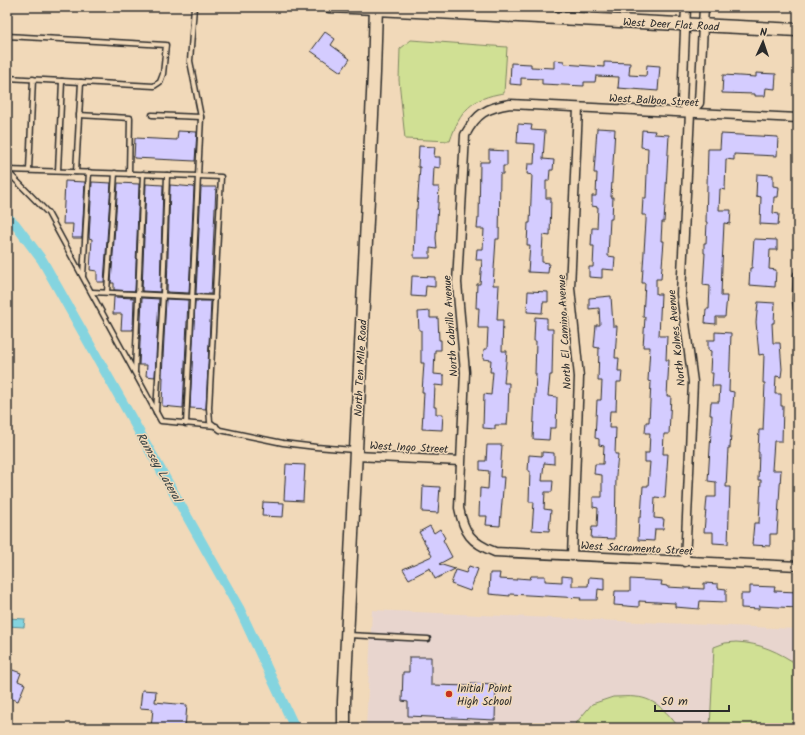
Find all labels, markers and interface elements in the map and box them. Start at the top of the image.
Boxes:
street label: West Deer Flat Road [622,13,720,37]
north arrow [743,22,783,62]
text: N [760,24,767,42]
street label: West Balboa Street [609,90,700,112]
street label: North El Camino Avenue [553,274,577,390]
street label: North Cabrillo Avenue [438,275,464,377]
street label: North Kolnes Avenue [663,289,691,387]
street label: North Ten Mile Road [349,319,373,417]
water label: Ramsey Lateral [131,429,187,508]
street label: West Ingo Street [369,437,449,459]
street label: West Sacramento Street [580,537,694,561]
place label: Initial Point High School [457,680,512,711]
scale bar [655,687,729,713]
marker: Initial Point High School [444,689,454,699]
text: 50 m [661,692,688,711]

